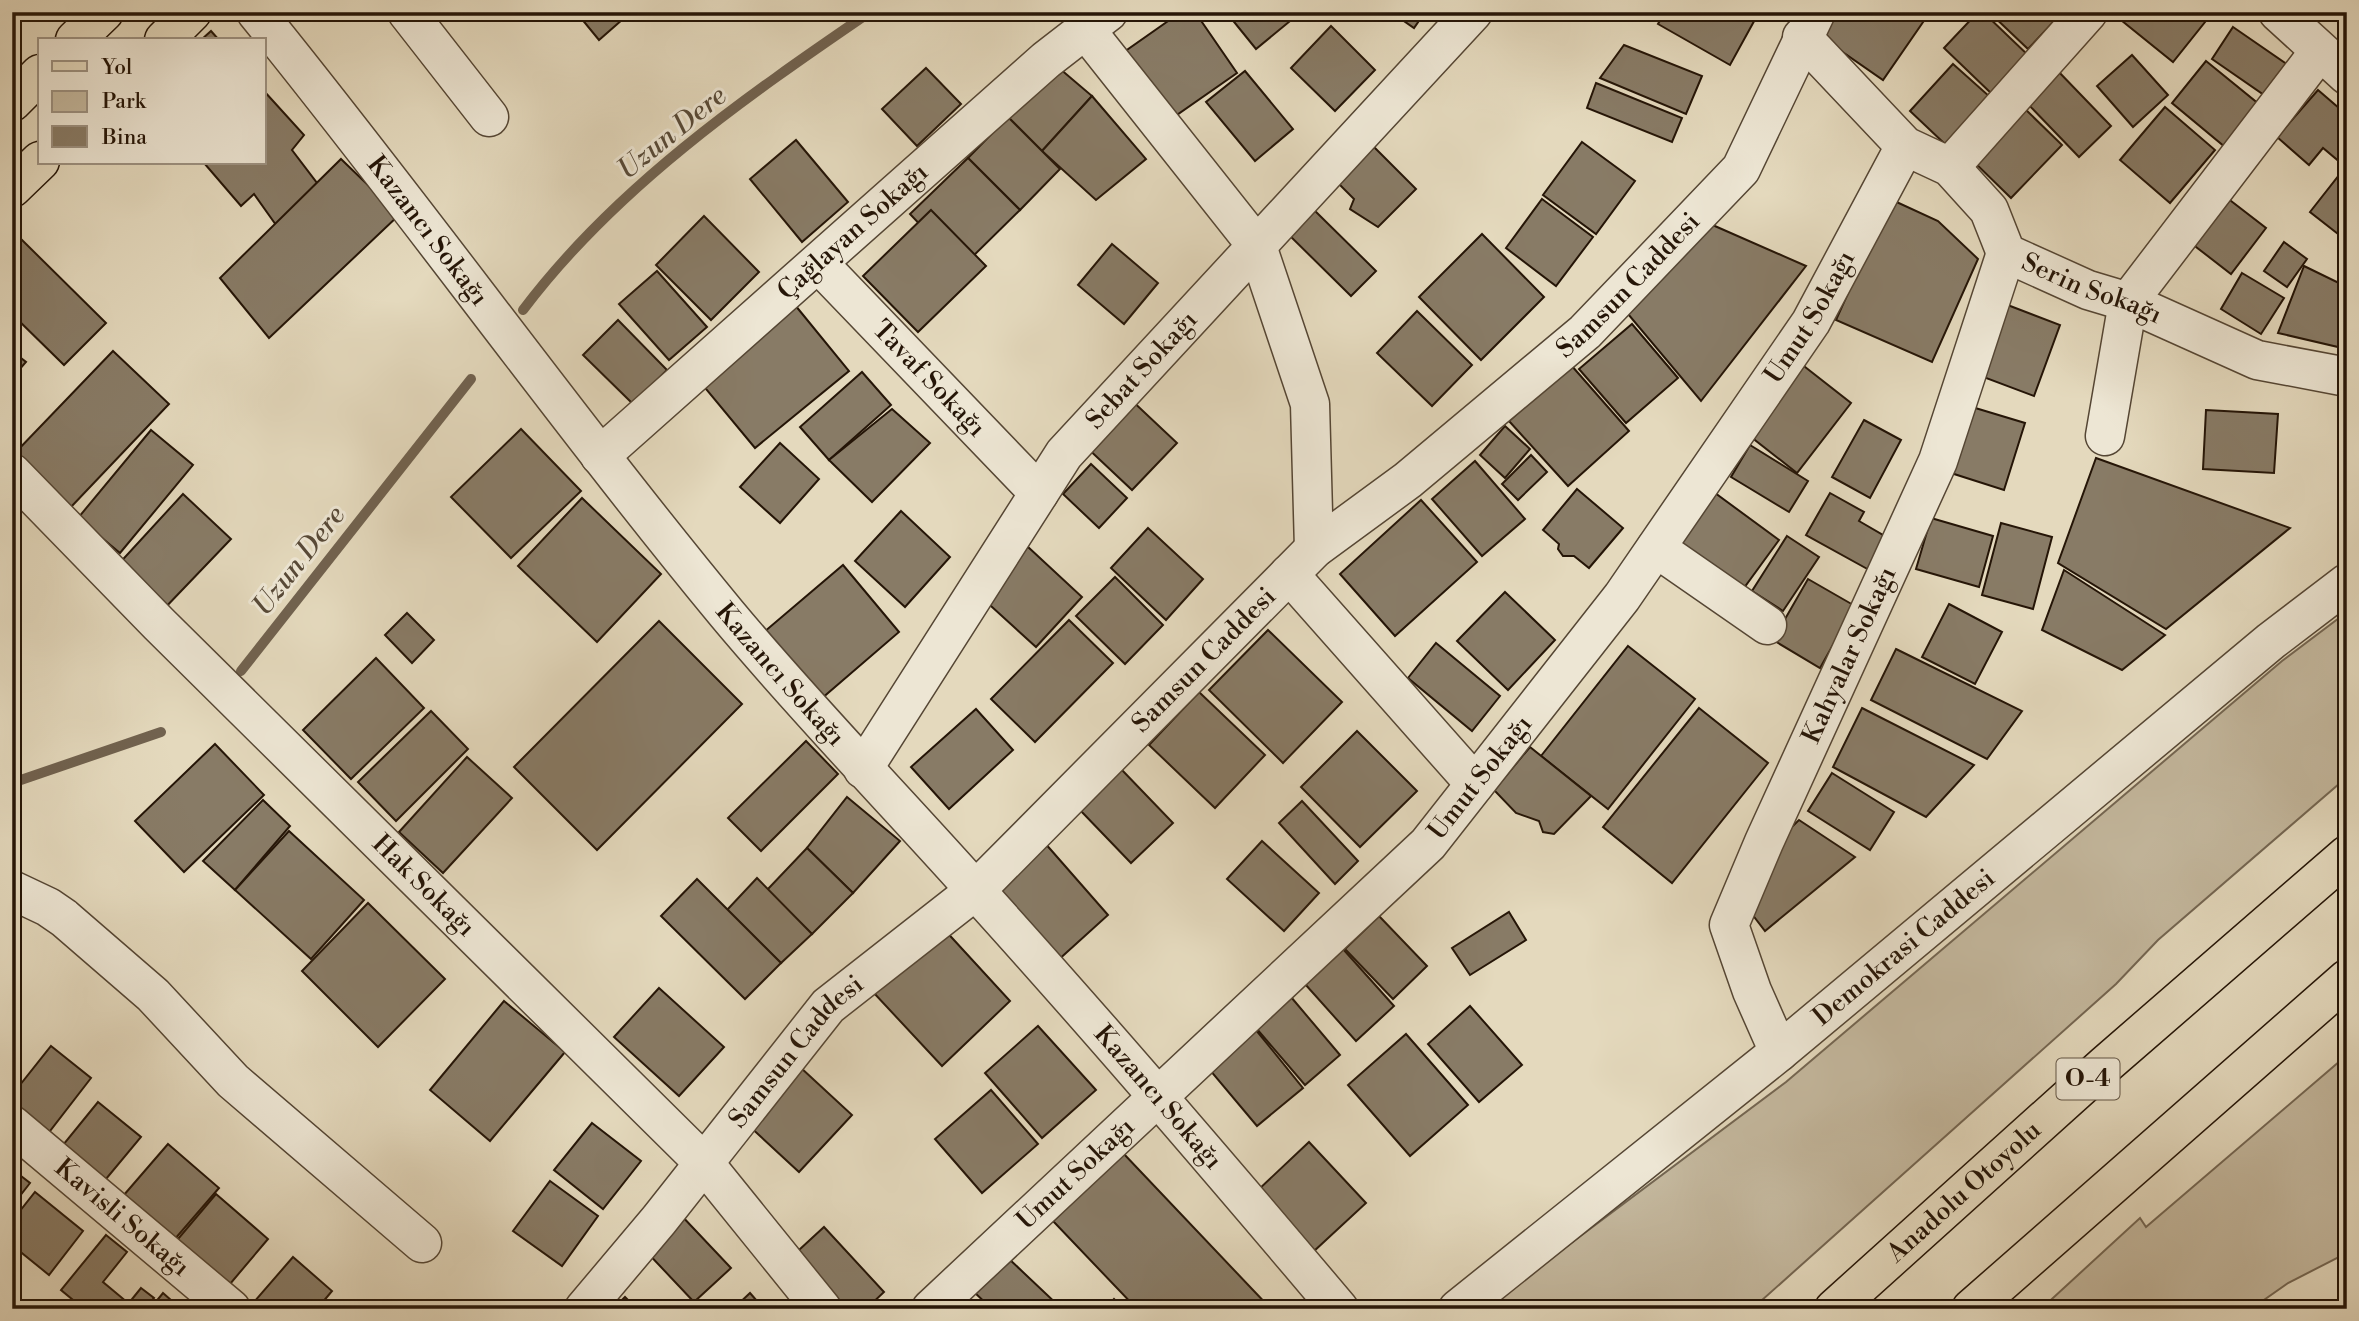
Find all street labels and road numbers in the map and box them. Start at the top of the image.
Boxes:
street label: Kazancı Sokağı [360,149,495,312]
street label: Çağlayan Sokağı [771,156,935,307]
street label: Samsun Caddesi [1550,206,1707,365]
street label: Umut Sokağı [1757,245,1862,390]
street label: Serin Sokağı [2017,246,2167,331]
street label: Sebat Sokağı [1079,304,1204,436]
street label: Tavaf Sokağı [866,314,993,444]
street label: Kahyalar Sokağı [1795,562,1903,749]
street label: Samsun Caddesi [1125,581,1283,739]
street label: Kazancı Sokağı [709,596,852,753]
street label: Umut Sokağı [1421,709,1539,846]
street label: Hak Sokağı [365,828,482,944]
street label: Demokrasi Caddesi [1806,862,2002,1033]
street label: Samsun Caddesi [722,968,870,1134]
street label: Kazancı Sokağı [1087,1018,1229,1176]
road number: O-4 [2056,1058,2120,1100]
street label: Umut Sokağı [1010,1111,1141,1237]
street label: Anadolu Otoyolu [1880,1114,2048,1270]
street label: Kavisli Sokağı [48,1152,196,1284]

